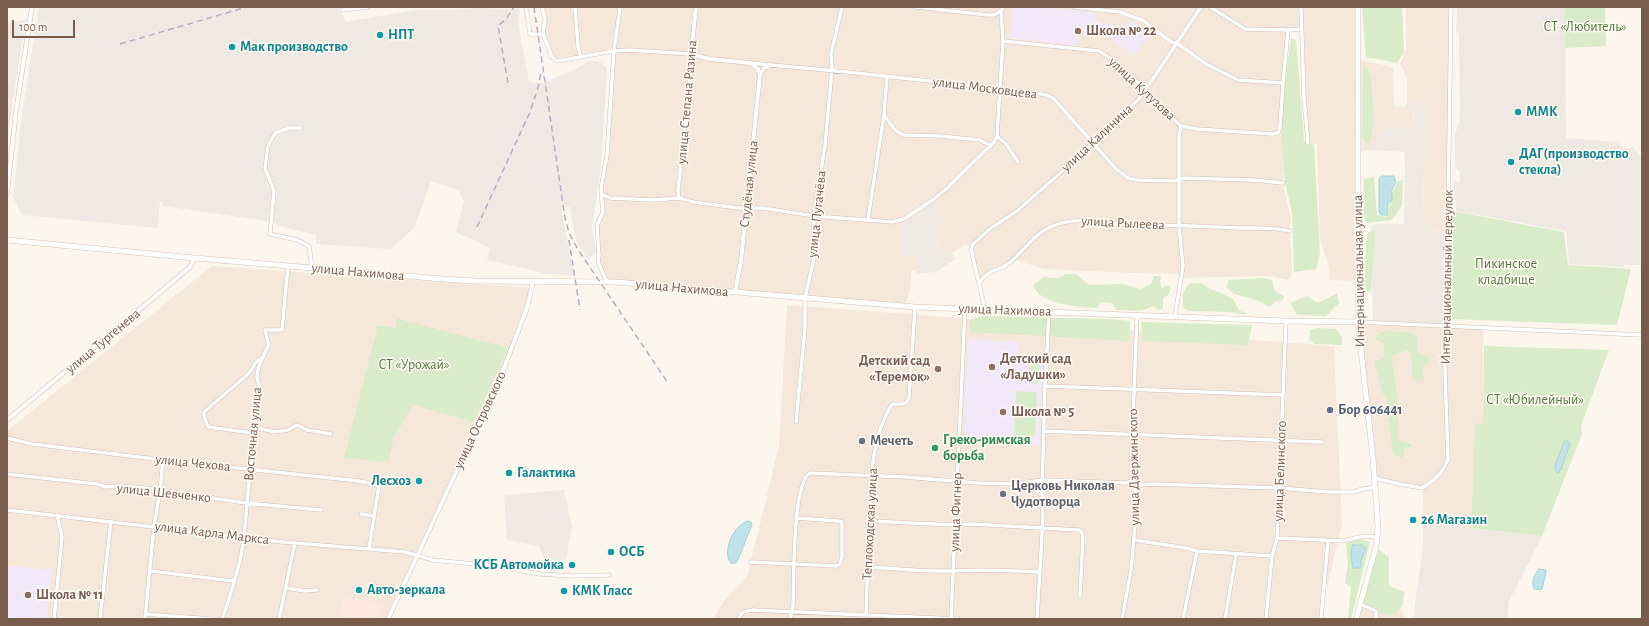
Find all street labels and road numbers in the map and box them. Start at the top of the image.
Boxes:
street label: улица Степана Разина [673,39,701,165]
street label: улица Кутузова [1105,54,1179,124]
street label: улица Московцева [932,73,1038,103]
street label: улица Калинина [1058,100,1136,176]
street label: Студёная улица [736,140,762,228]
street label: улица Пугачёва [804,170,830,258]
street label: Интернациональный переулок [1437,189,1457,365]
street label: Интернациональная улица [1349,195,1369,347]
street label: улица Рылеева [1081,212,1165,234]
street label: улица Нахимова [311,260,405,284]
street label: улица Нахимова [635,276,729,300]
street label: улица Нахимова [958,300,1052,320]
street label: улица Тургенева [62,305,144,377]
street label: улица Островского [450,369,510,471]
street label: Восточная улица [241,386,265,482]
street label: улица Дзержинского [1125,408,1143,526]
street label: улица Белинского [1270,420,1290,522]
street label: улица Чехова [155,451,231,475]
street label: Теплоходская улица [859,468,881,580]
street label: улица Фигнер [946,472,966,552]
street label: улица Шевченко [116,480,212,506]
street label: улица Карла Маркса [154,518,270,548]

